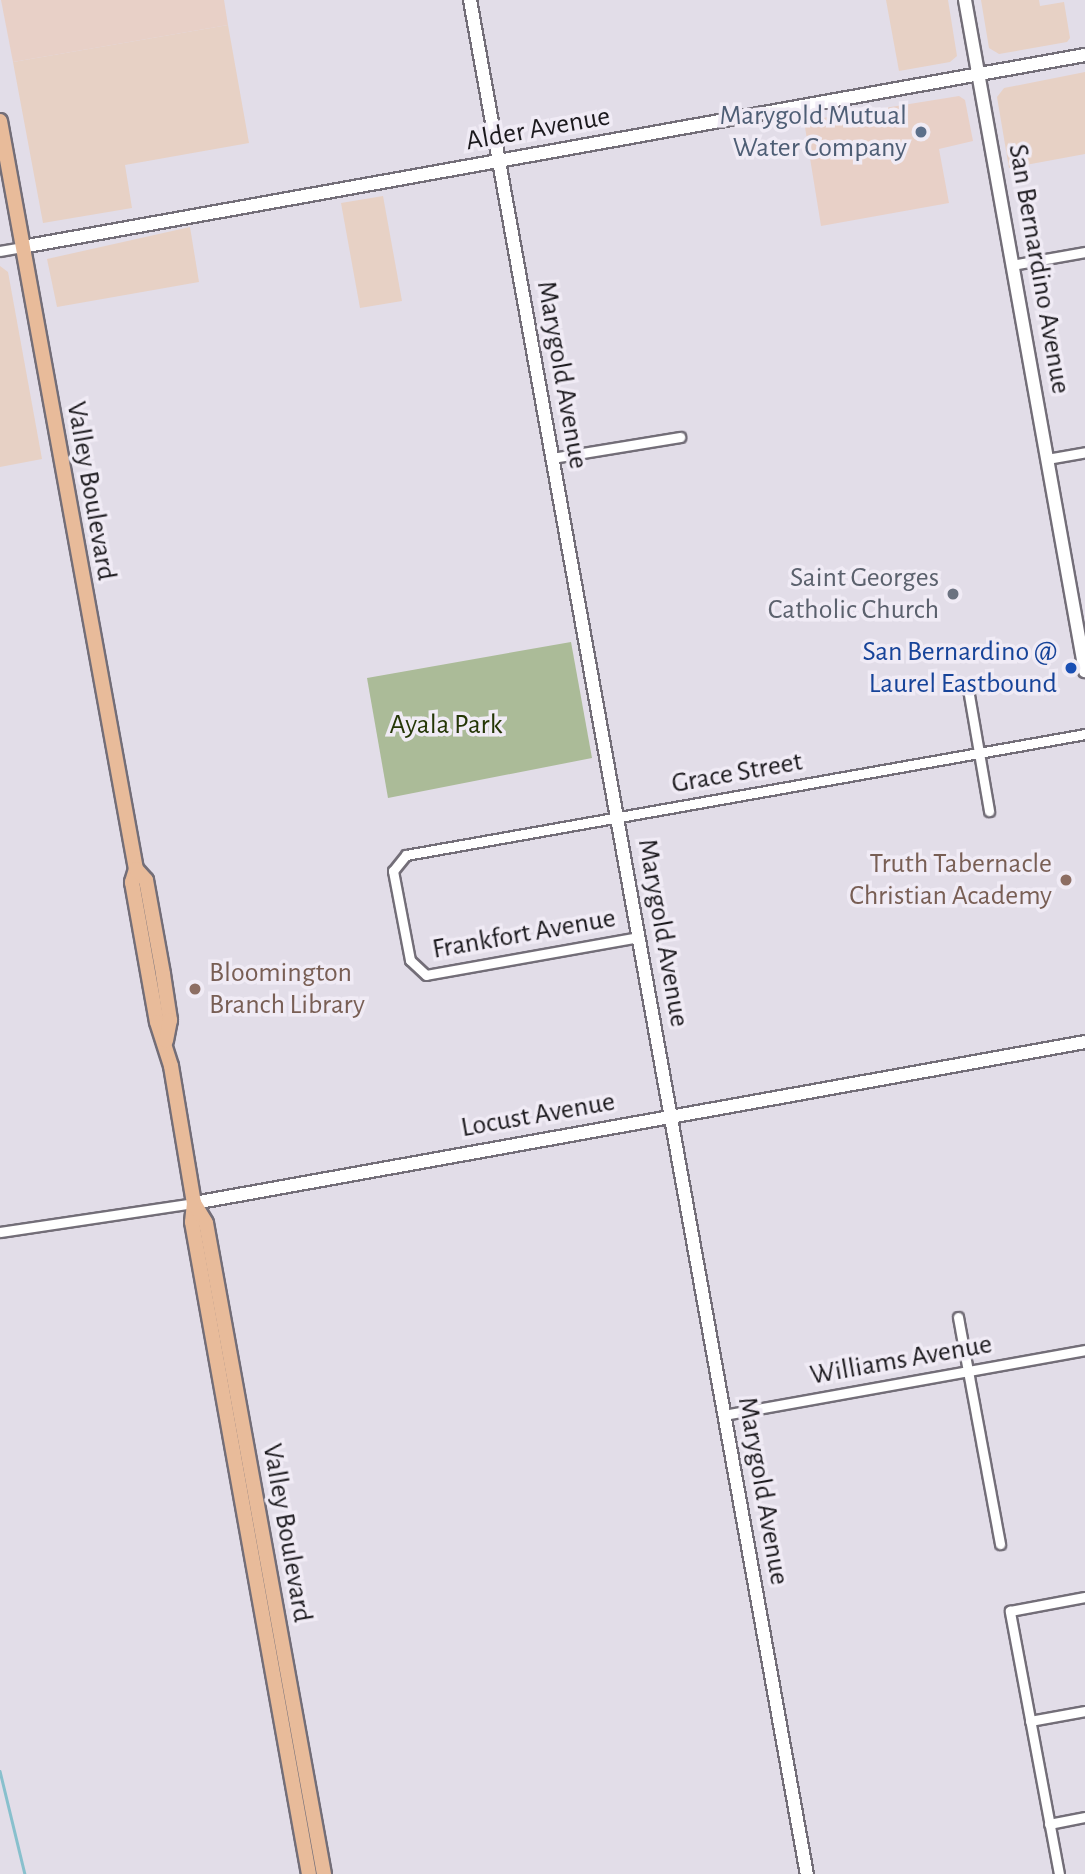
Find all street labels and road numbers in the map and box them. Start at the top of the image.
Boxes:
street label: Alder Avenue [463,100,613,158]
street label: San Bernardino Avenue [1000,142,1078,396]
street label: Marygold Avenue [529,278,595,472]
street label: Valley Boulevard [59,399,123,583]
street label: Grace Street [669,745,805,801]
street label: Marygold Avenue [630,836,696,1030]
street label: Frankfort Avenue [430,901,618,967]
street label: Locust Avenue [458,1085,618,1145]
street label: Williams Avenue [807,1327,995,1393]
street label: Marygold Avenue [730,1394,796,1588]
street label: Valley Boulevard [255,1441,319,1625]

